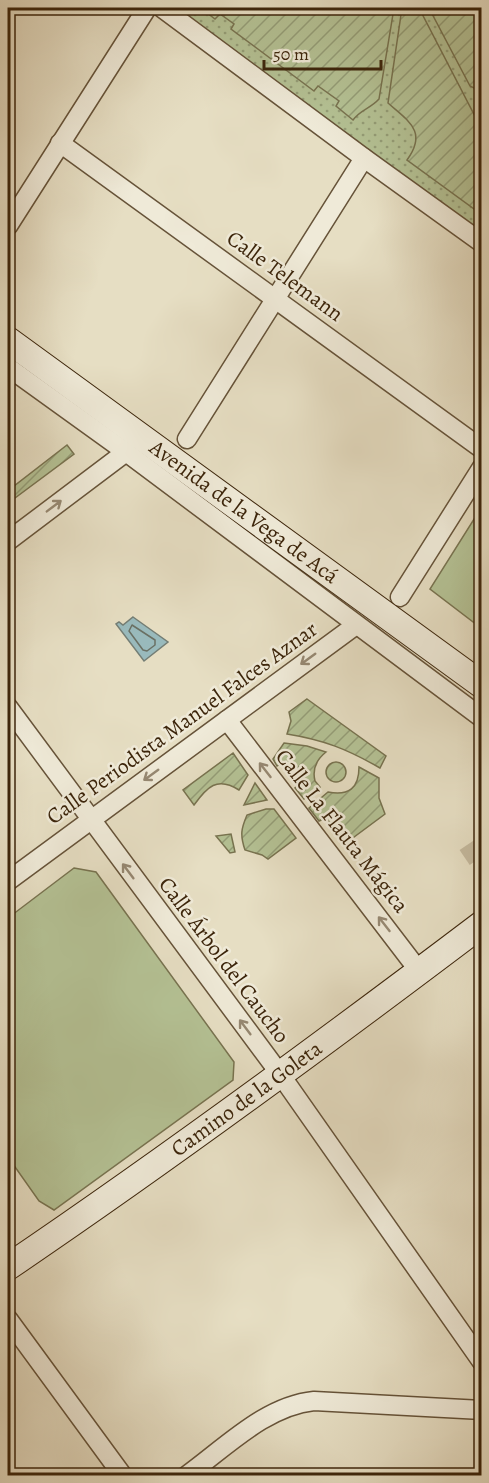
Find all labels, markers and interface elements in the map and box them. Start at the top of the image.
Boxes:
scale bar [264,33,381,71]
text: 50 m [273,42,309,66]
street label: Calle Telemann [221,223,349,329]
street label: Avenida de la Vega de Acá [143,432,345,591]
one-way arrow [46,499,62,512]
street label: Calle Periodista Manuel Falces Aznar [40,614,324,832]
one-way arrow [301,653,317,666]
street label: Calle La Flauta Mágica [268,743,416,920]
one-way arrow [259,762,271,778]
one-way arrow [144,769,160,781]
one-way arrow [122,863,135,879]
street label: Calle Árbol del Caucho [152,871,296,1049]
one-way arrow [377,917,390,933]
one-way arrow [239,1020,251,1036]
street label: Camino de la Goleta [165,1033,329,1164]

